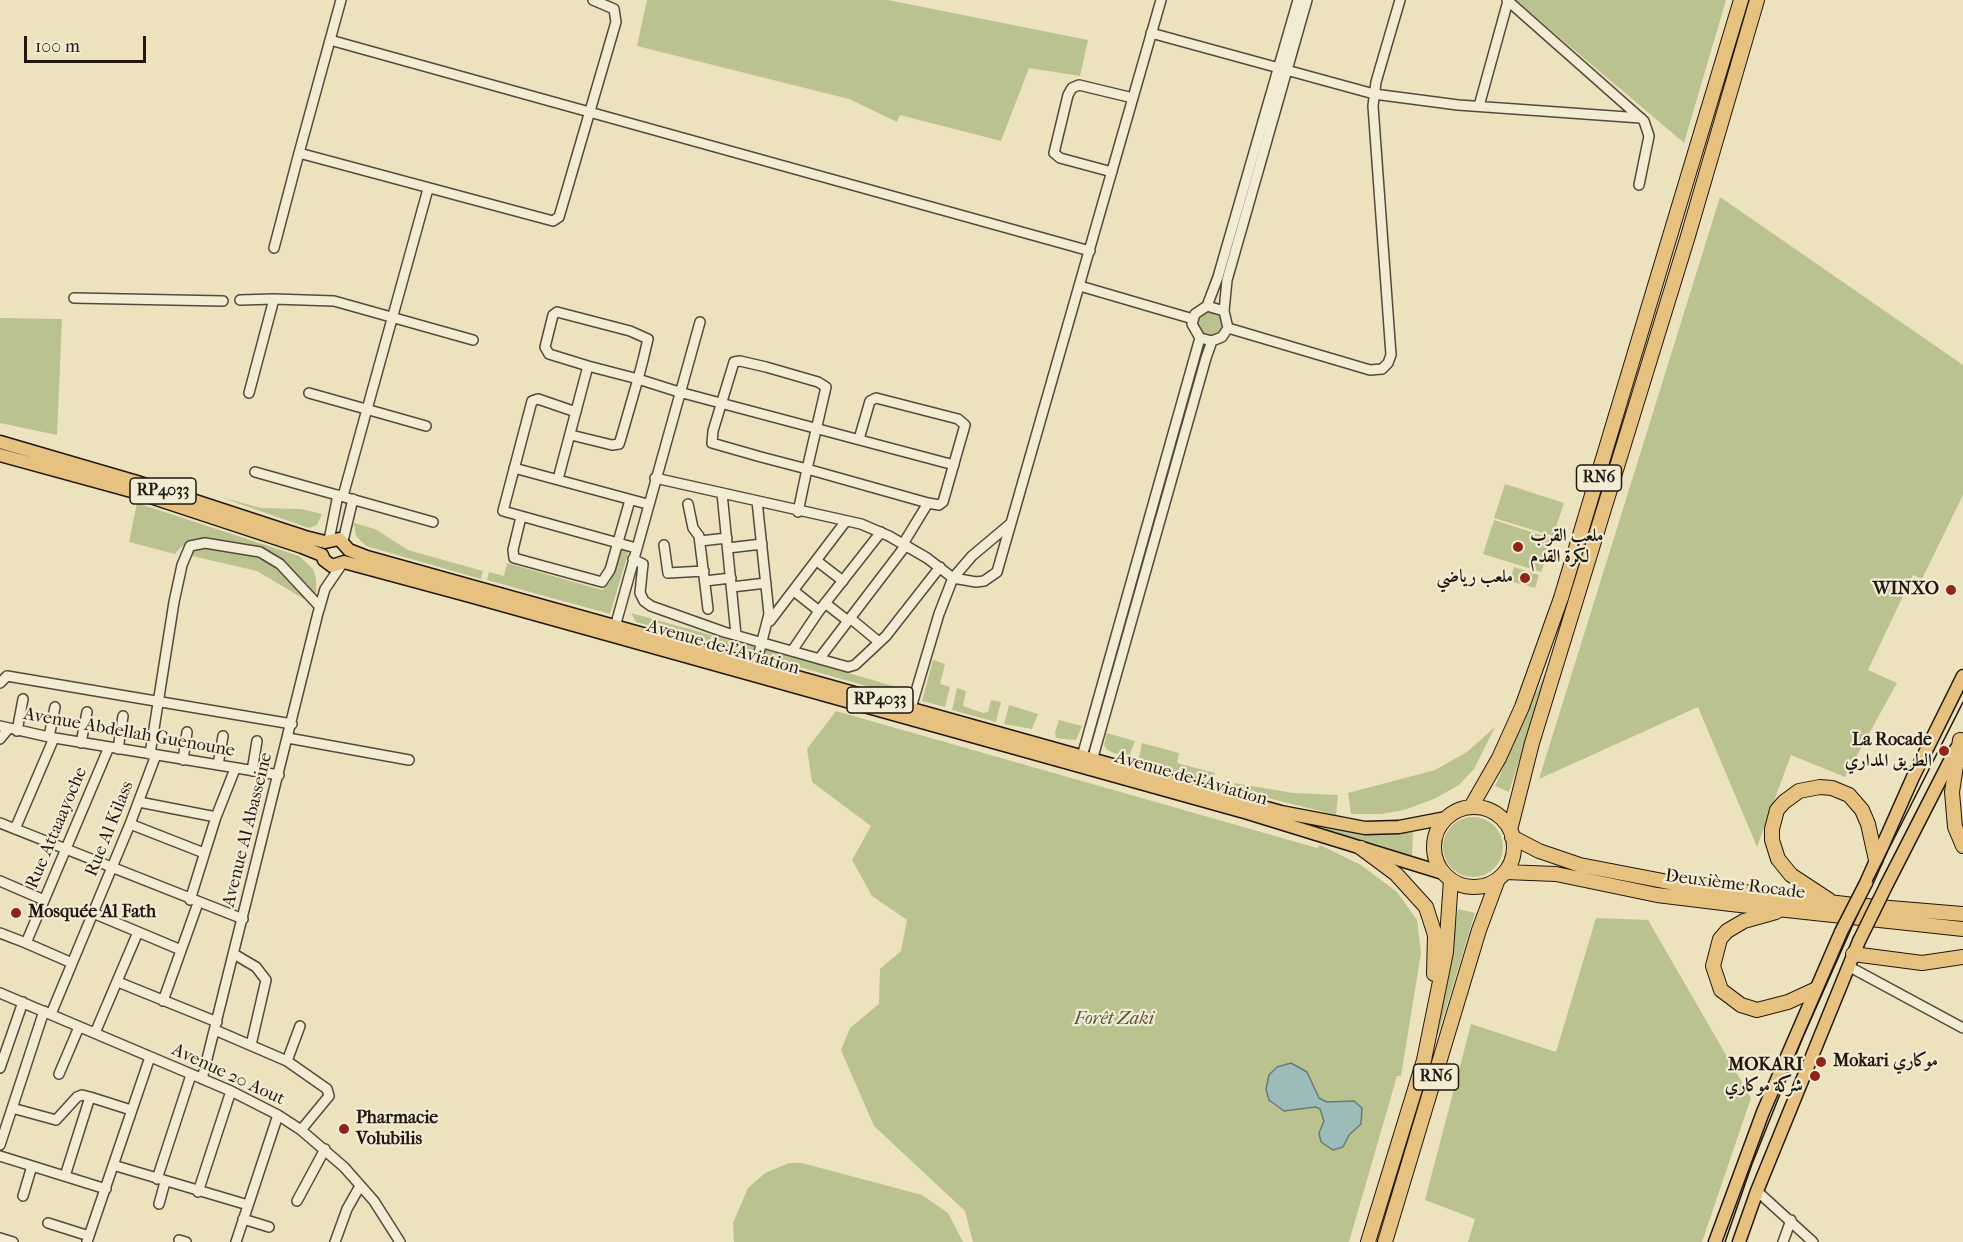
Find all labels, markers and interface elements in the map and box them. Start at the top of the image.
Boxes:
scale bar [27,24,148,62]
text: 100 m [35,36,80,57]
road number: RN6 [1576,465,1622,491]
road number: RP4033 [130,478,196,504]
place label: ملعب القرب لكرة القدم [1530,526,1604,568]
marker: ملعب القرب لكرة القدم [1511,540,1525,554]
place label: ملعب رياضي [1436,567,1513,589]
marker: ملعب رياضي [1518,571,1532,585]
place label: WINXO [1873,579,1939,601]
marker: WINXO [1944,583,1958,597]
street label: Avenue de l'Aviation [644,616,802,680]
road number: RP4033 [847,687,913,713]
street label: Avenue Abdellah Guenoune [22,704,236,762]
place label: La Rocade الطريق المداري [1845,730,1932,772]
marker: La Rocade الطريق المداري [1937,744,1951,758]
street label: Avenue de l'Aviation [1112,747,1270,811]
street label: Avenue Al Abasseine [218,750,278,910]
street label: Rue Attaaayoche [22,764,92,892]
street label: Rue Al Kilass [81,778,139,880]
street label: Deuxième Rocade [1664,866,1806,904]
place label: Mosquée Al Fath [28,902,156,924]
marker: Mosquée Al Fath [9,906,23,920]
park label: Forêt Zaki [1074,1009,1154,1031]
street label: Avenue 20 Aout [168,1039,288,1111]
place label: Mokari موكاري [1833,1051,1938,1073]
place label: MOKARI شركة موكاري [1725,1055,1803,1098]
marker: Mokari موكاري [1814,1055,1828,1069]
road number: RN6 [1414,1064,1458,1090]
marker: MOKARI شركة موكاري [1808,1069,1822,1083]
place label: Pharmacie Volubilis [356,1108,438,1150]
marker: Pharmacie Volubilis [337,1122,351,1136]

